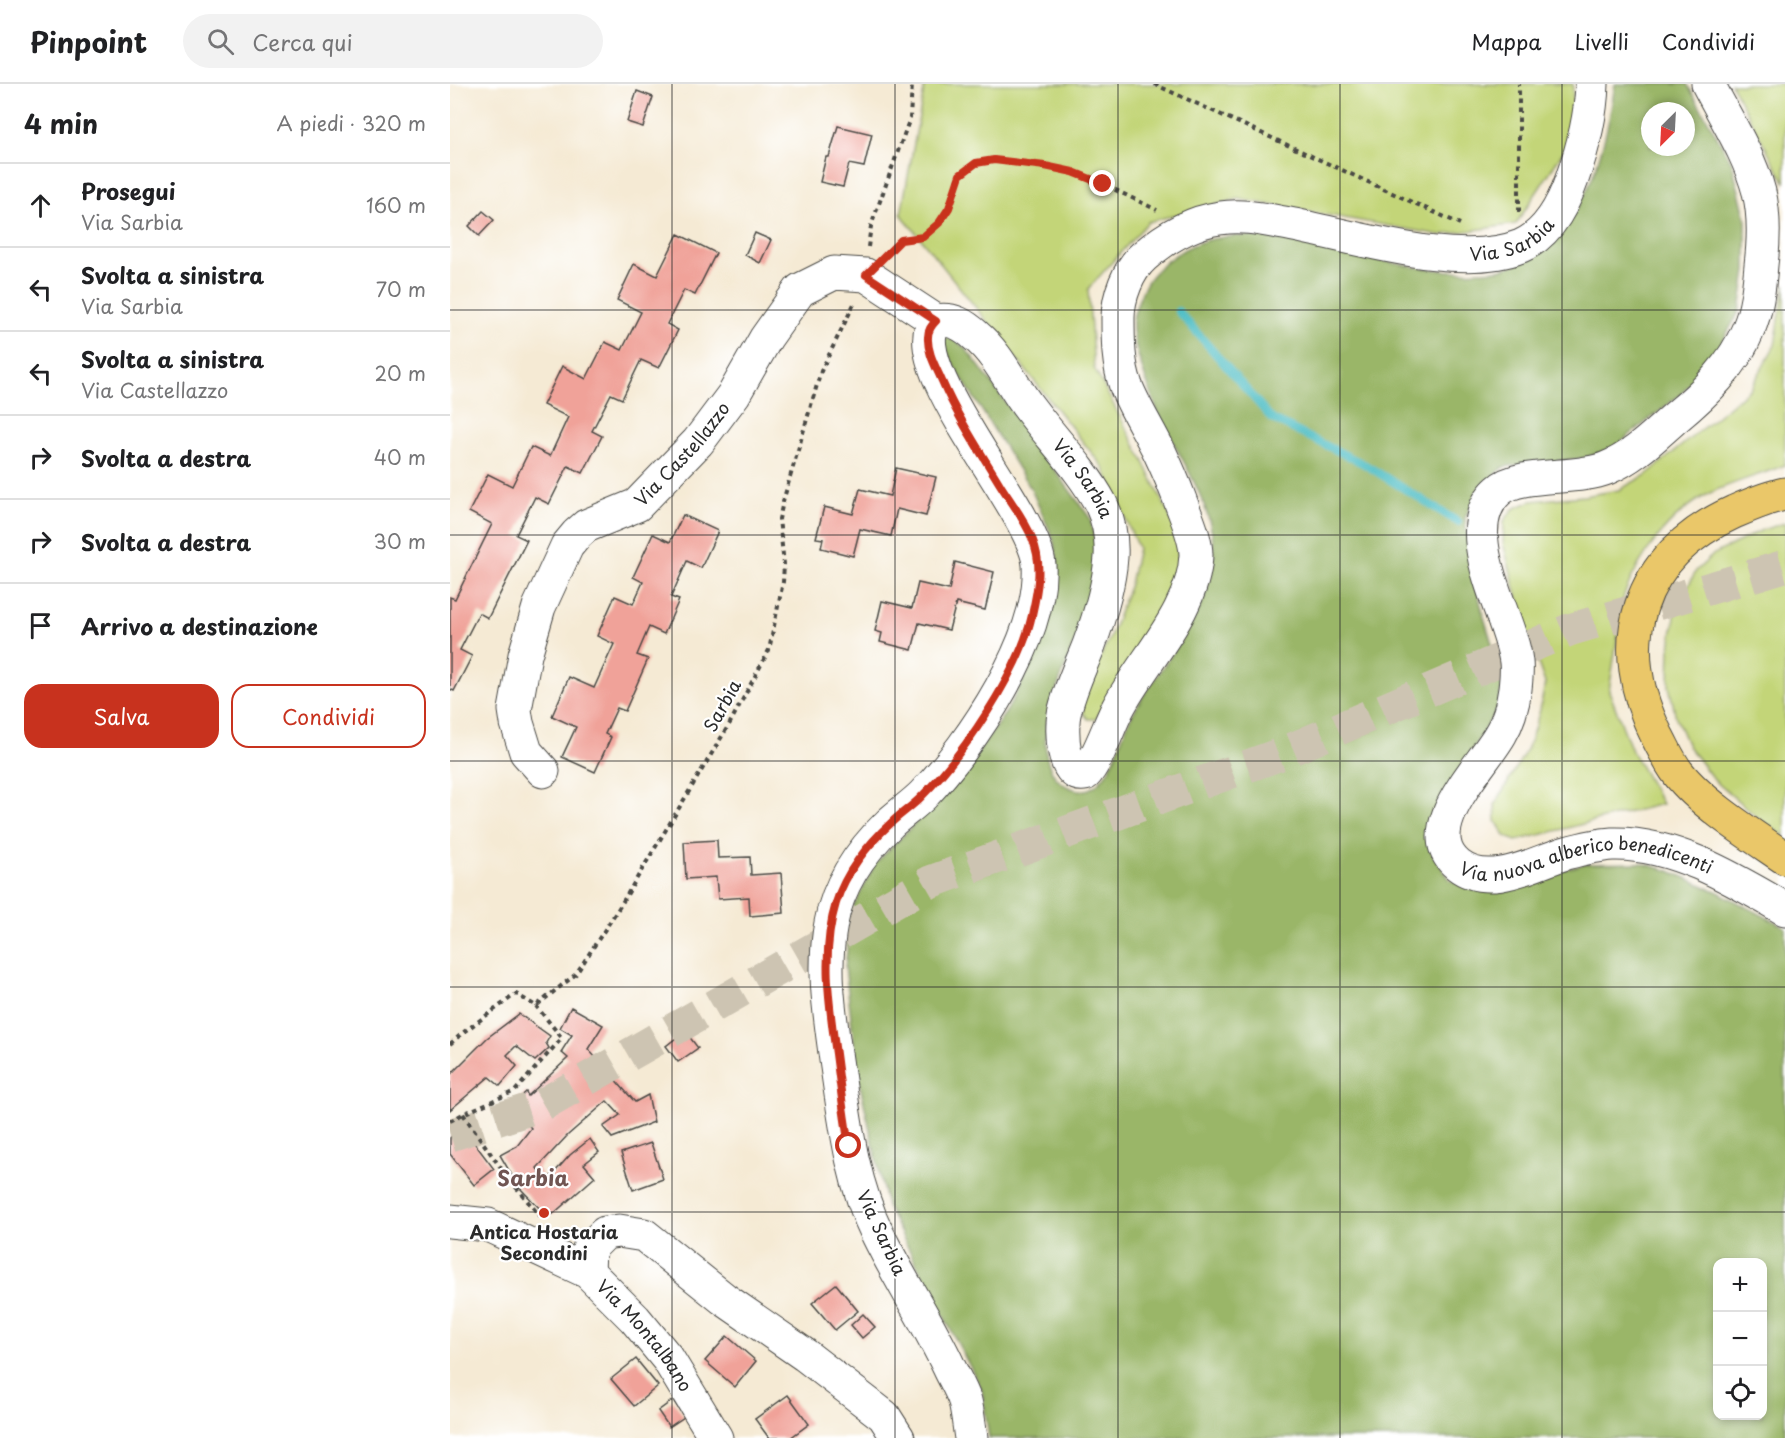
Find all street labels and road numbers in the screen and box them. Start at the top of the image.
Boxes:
street label: Via Sarbia [1469,211,1560,267]
street label: Via Castellazzo [627,396,736,512]
street label: Via Sarbia [1047,432,1121,522]
street label: Sarbia [696,674,747,736]
street label: Via nuova alberico benedicenti [1455,829,1718,887]
street label: Via Sarbia [851,1185,914,1280]
street label: Via Montalbano [591,1273,700,1396]

